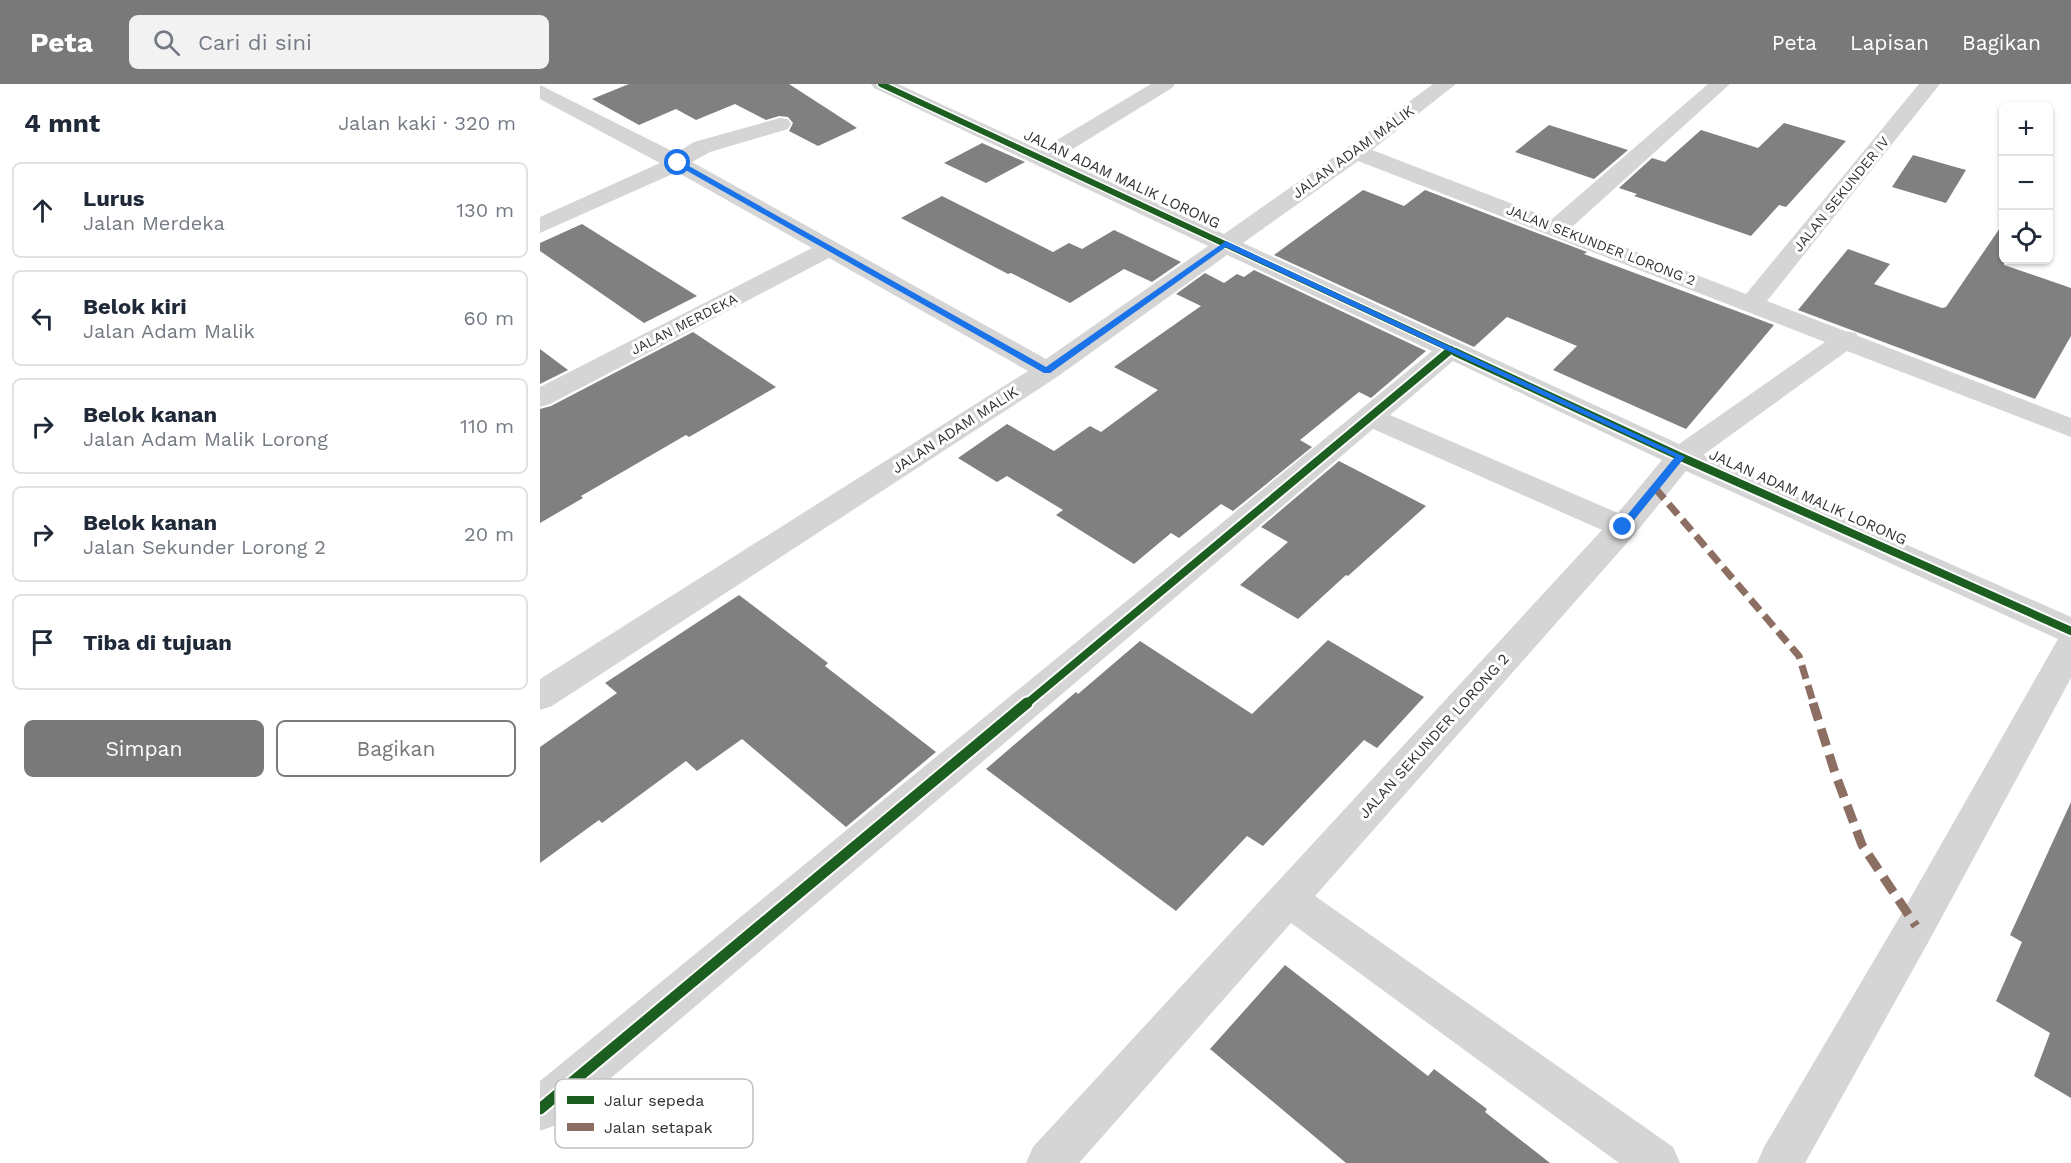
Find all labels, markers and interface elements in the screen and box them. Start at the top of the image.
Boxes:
search box [129,15,549,69]
text: Peta [30,26,93,59]
icon: search [150,26,183,59]
text: Cari di sini [198,30,312,55]
text: Peta [1772,30,1817,55]
text: Lapisan [1850,30,1929,55]
text: Bagikan [1962,30,2041,55]
street label: JALAN ADAM MALIK [1288,102,1418,202]
map controls [1999,102,2053,264]
button: + [1999,102,2053,156]
text: 4 mnt [24,108,100,138]
text: Jalan kaki · 320 m [338,111,516,135]
street label: JALAN ADAM MALIK LORONG [1021,126,1223,232]
street label: JALAN SEKUNDER IV [1790,133,1892,255]
route start [664,149,690,175]
button: − [1999,156,2053,210]
text: Lurus [83,186,145,211]
icon: ahead [26,194,59,227]
text: 130 m [456,198,514,222]
street label: JALAN SEKUNDER LORONG 2 [1504,201,1698,289]
button: locate [1999,210,2053,264]
text: Jalan Merdeka [83,211,225,235]
street label: JALAN MERDEKA [628,290,740,358]
text: Belok kiri [83,294,187,319]
icon: left [26,302,59,335]
text: 60 m [464,306,514,330]
text: Jalan Adam Malik [83,319,255,343]
street label: JALAN ADAM MALIK [889,382,1022,477]
text: Belok kanan [83,402,217,427]
icon: right [26,410,59,443]
text: 110 m [460,414,514,438]
text: Jalan Adam Malik Lorong [83,427,328,451]
street label: JALAN ADAM MALIK LORONG [1706,445,1910,549]
text: Belok kanan [83,510,217,535]
route end [1609,513,1635,539]
icon: right [26,518,59,551]
text: 20 m [464,522,514,546]
text: Jalan Sekunder Lorong 2 [83,535,326,559]
icon: arrive [26,626,59,659]
text: Tiba di tujuan [83,630,232,655]
street label: JALAN SEKUNDER LORONG 2 [1355,650,1513,822]
button: Simpan [24,720,264,777]
button: Bagikan [276,720,516,777]
legend [555,1079,753,1148]
text: Jalur sepeda [604,1091,704,1110]
text: Jalan setapak [604,1118,712,1137]

